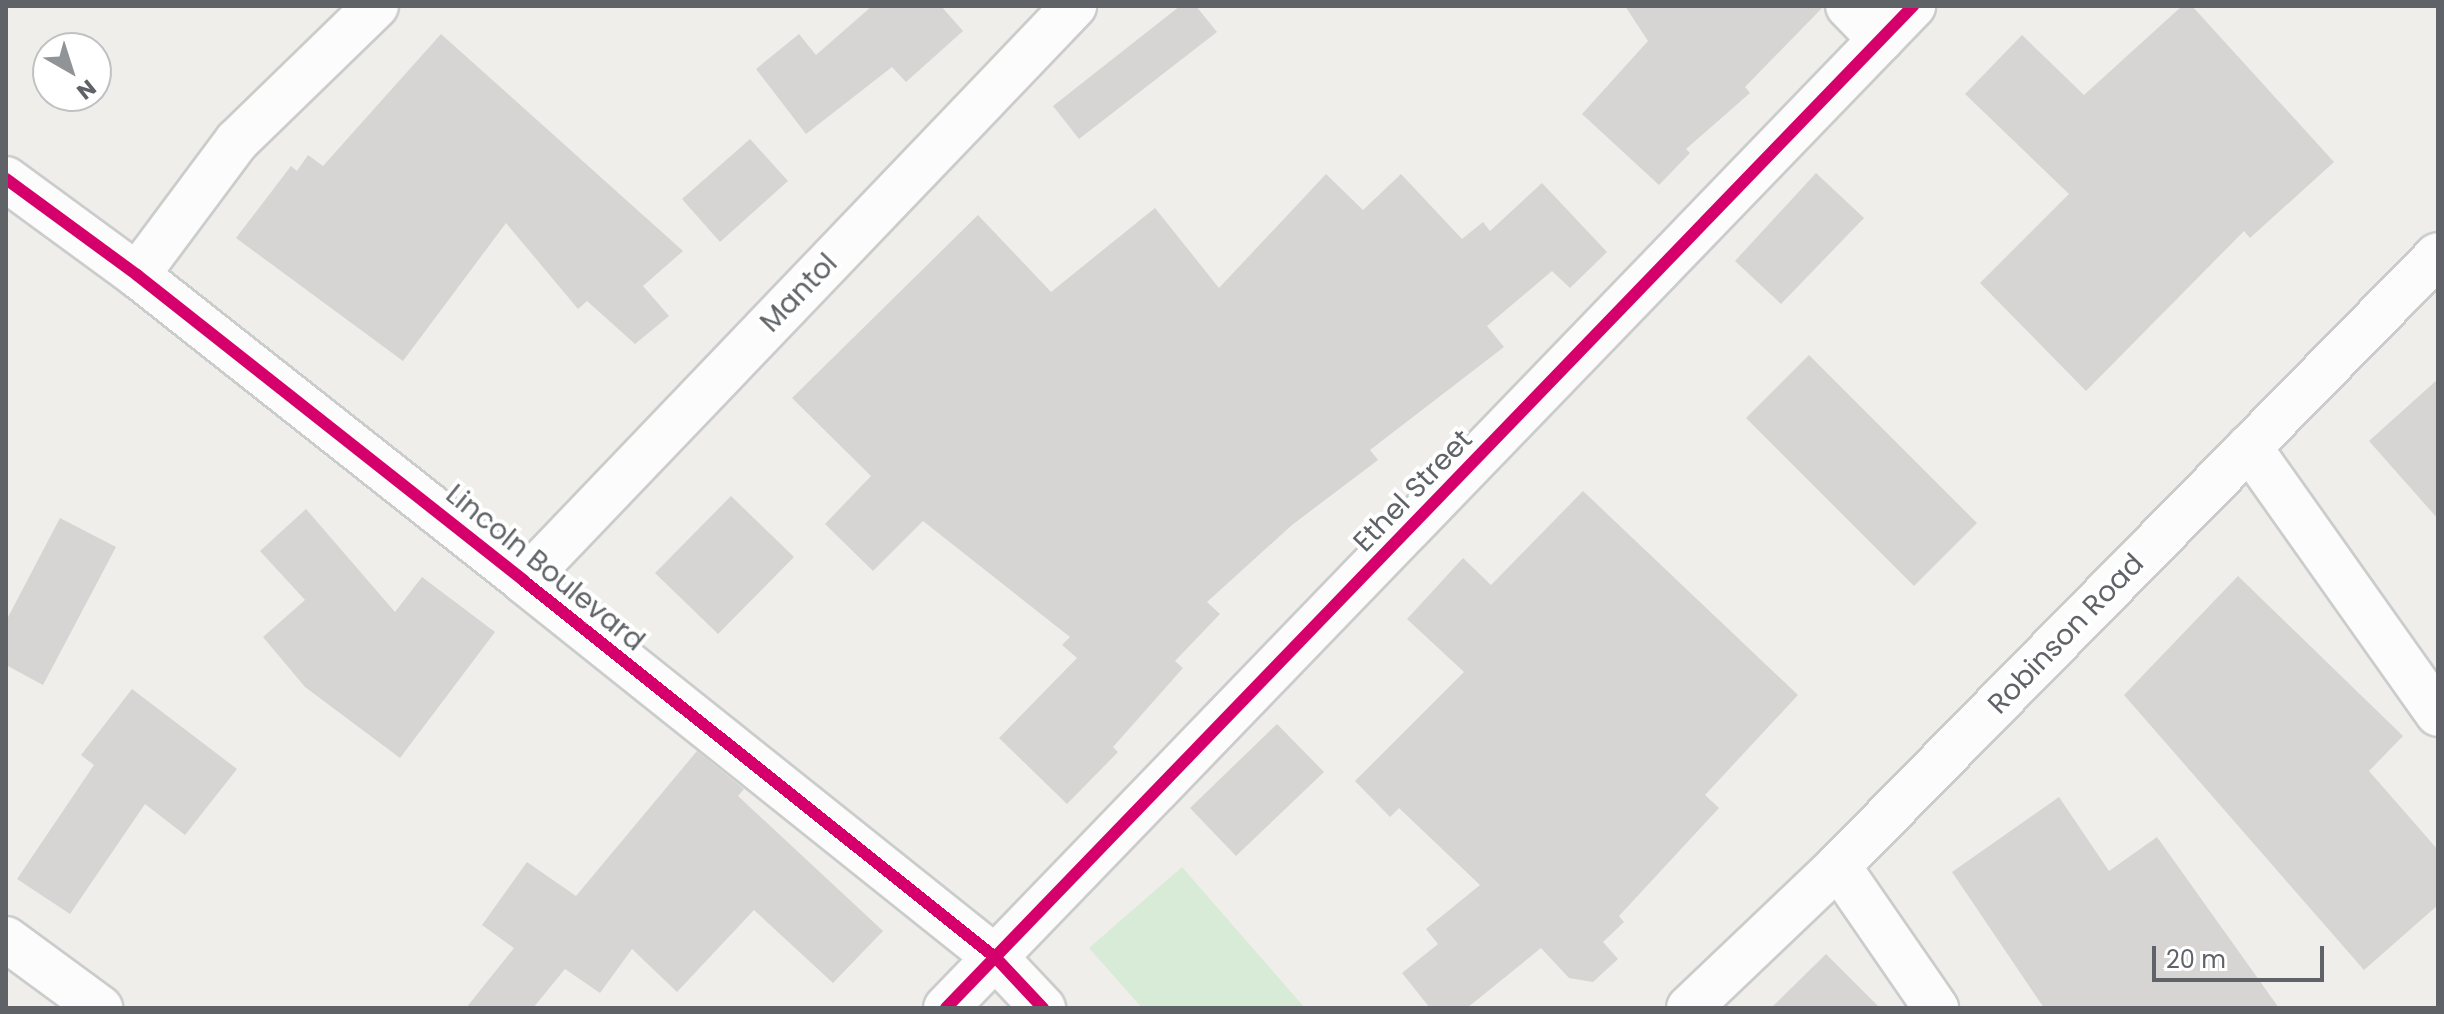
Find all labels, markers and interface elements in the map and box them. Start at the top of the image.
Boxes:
north arrow [32,32,112,112]
text: N [70,72,102,107]
street label: Mantol [754,247,844,339]
street label: Ethel Street [1347,423,1479,559]
street label: Lincoln Boulevard [439,478,651,658]
street label: Robinson Road [1981,547,2151,721]
scale bar [2156,930,2328,980]
text: 20 m [2166,943,2226,976]

